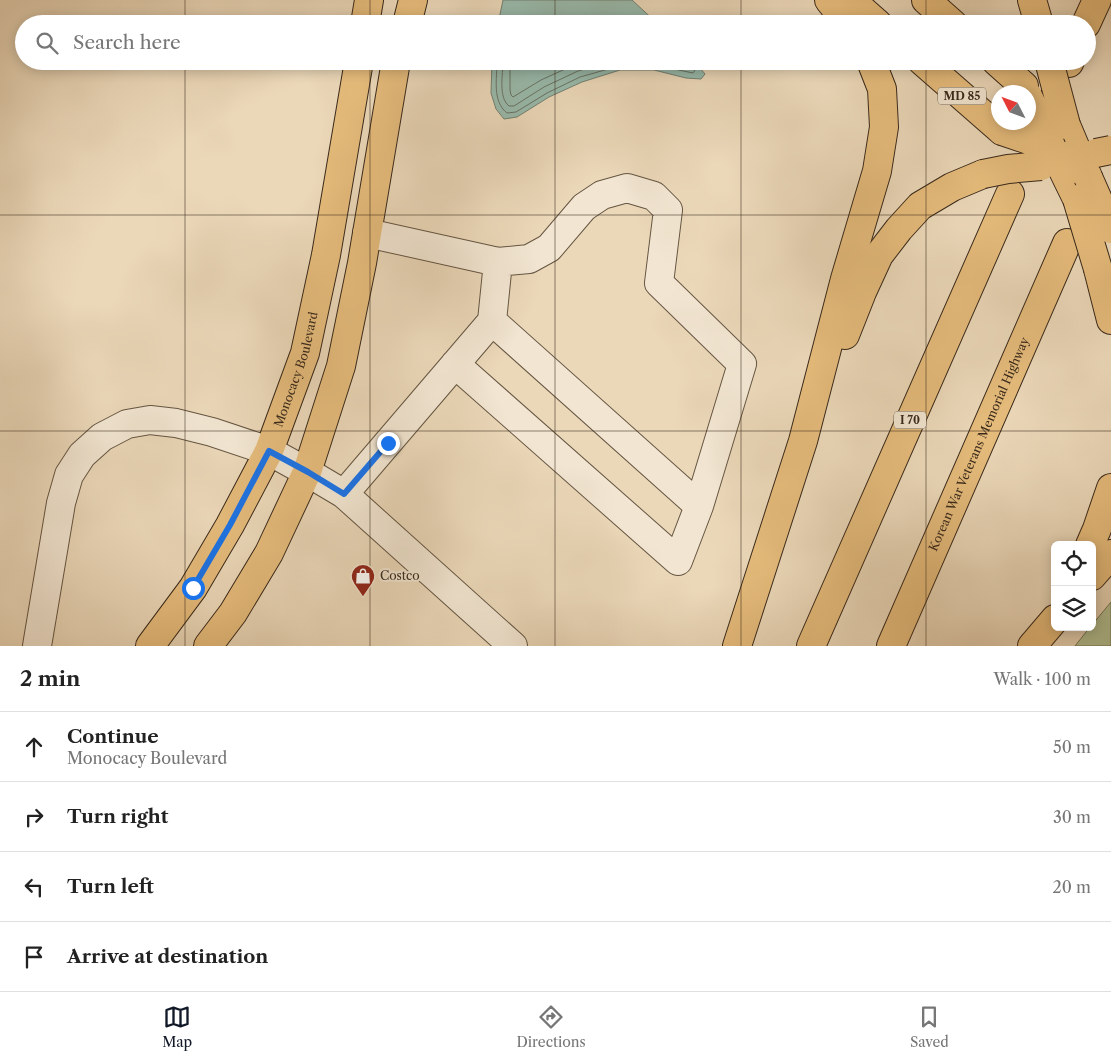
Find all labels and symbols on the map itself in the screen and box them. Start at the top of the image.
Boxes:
north arrow [991,85,1036,130]
road number: MD 85 [938,88,986,104]
street label: Monocacy Boulevard [270,310,321,429]
street label: Korean War Veterans Memorial Highway [925,335,1032,553]
road number: I 70 [894,412,926,428]
route end [377,432,400,455]
shop icon: Costco [350,563,376,597]
place label: Costco [380,568,420,583]
route start [182,577,205,600]

